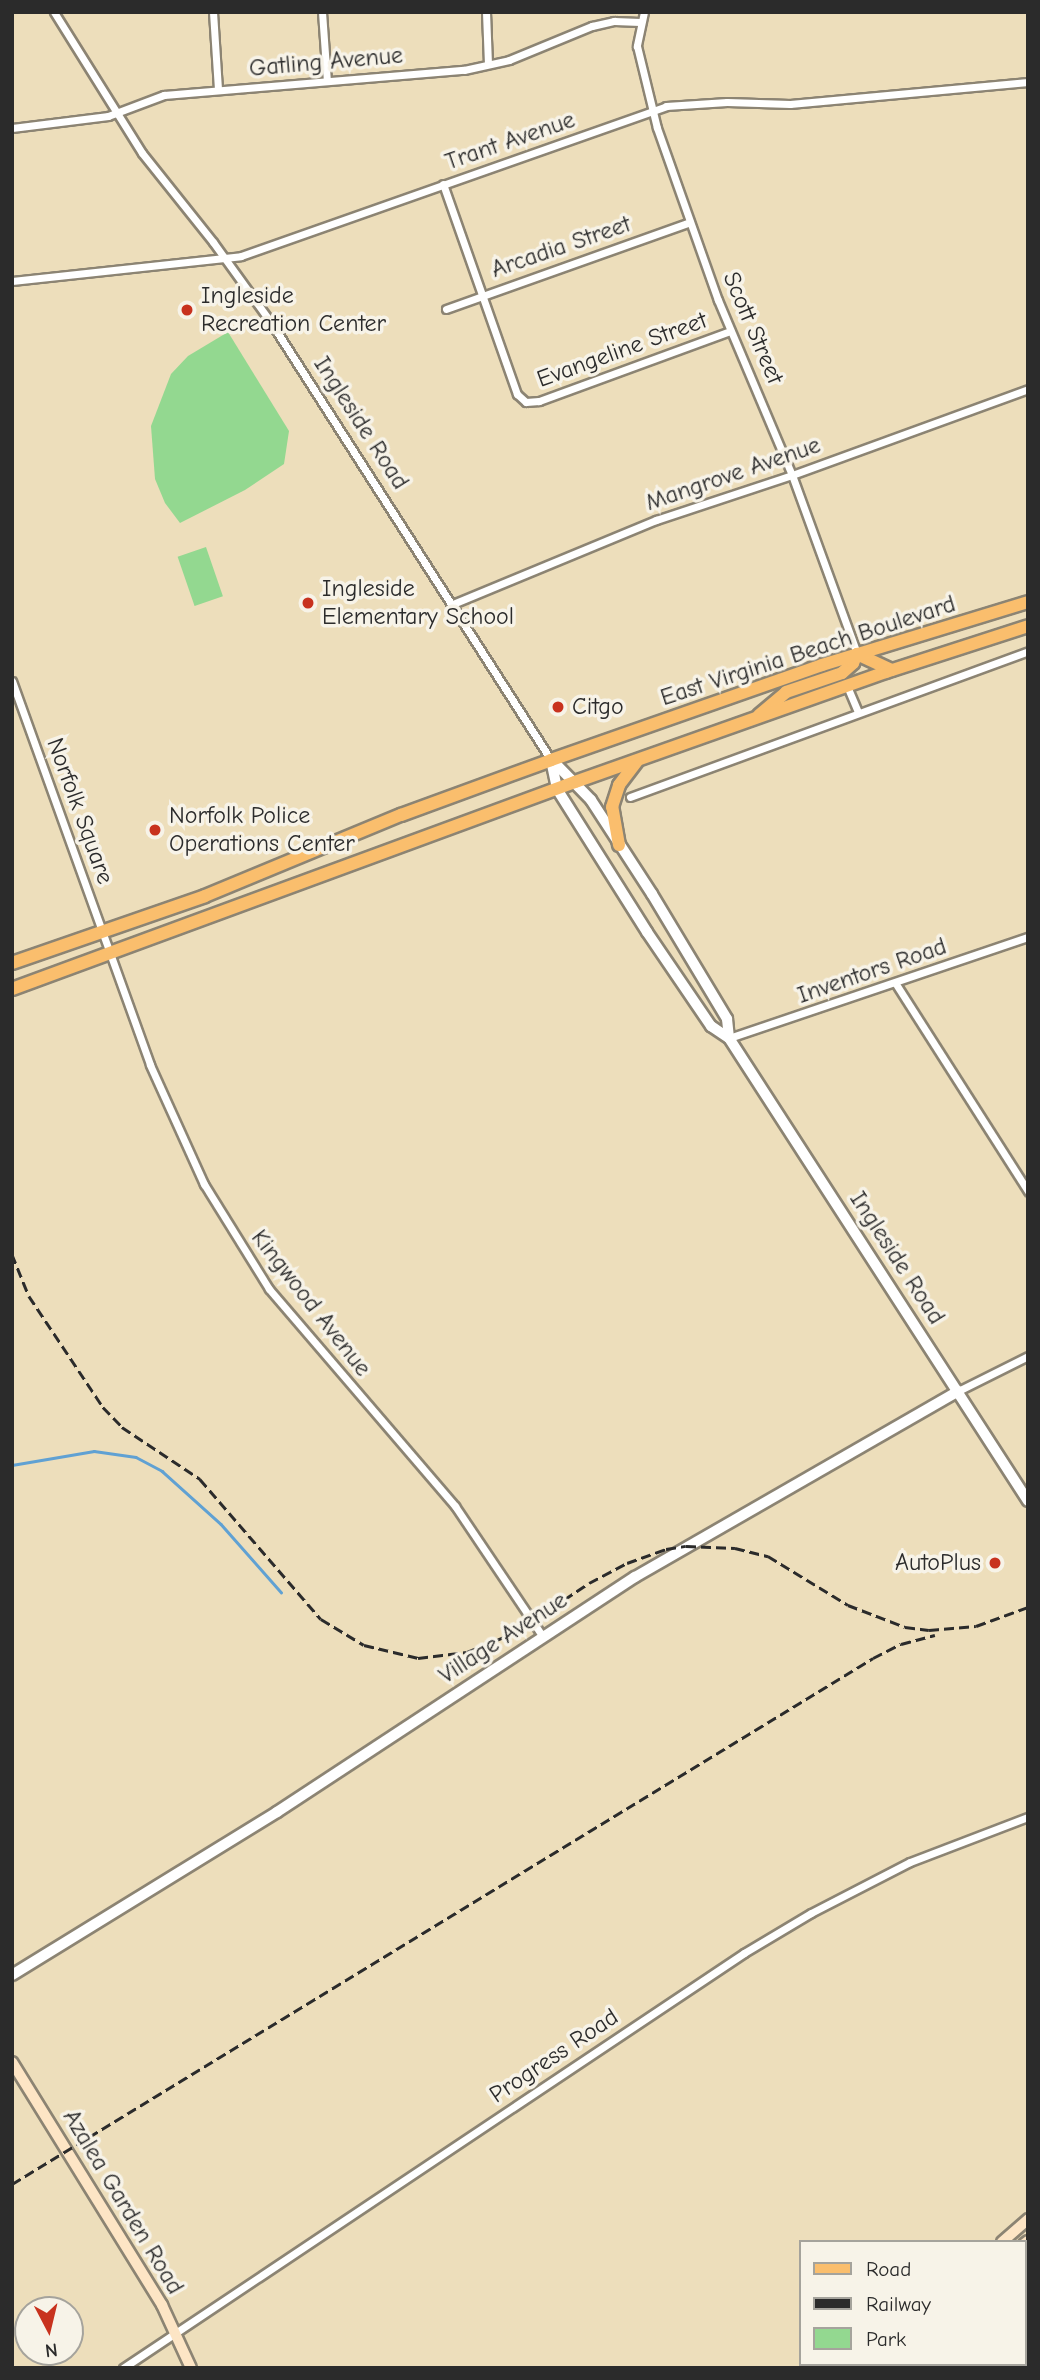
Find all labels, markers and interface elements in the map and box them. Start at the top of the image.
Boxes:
street label: Gatling Avenue [248,41,404,83]
street label: Trant Avenue [441,105,579,177]
street label: Arcadia Street [488,210,634,284]
street label: Scott Street [716,268,790,388]
place label: Ingleside Recreation Center [201,282,386,338]
marker: Ingleside Recreation Center [179,302,195,318]
street label: Evangeline Street [533,306,711,394]
street label: Ingleside Road [307,351,415,495]
street label: Mangrove Avenue [642,431,824,517]
place label: Ingleside Elementary School [322,575,514,631]
street label: East Virginia Beach Boulevard [657,590,959,712]
marker: Ingleside Elementary School [300,595,316,611]
place label: Citgo [572,693,624,721]
marker: Citgo [550,699,566,715]
street label: Norfolk Square [40,734,120,888]
place label: Norfolk Police Operations Center [169,802,355,858]
marker: Norfolk Police Operations Center [147,822,163,838]
street label: Inventors Road [794,932,950,1010]
street label: Ingleside Road [843,1186,951,1330]
street label: Kingwood Avenue [245,1224,377,1382]
place label: AutoPlus [895,1549,981,1577]
marker: AutoPlus [987,1555,1003,1571]
street label: Village Avenue [433,1586,573,1690]
street label: Progress Road [484,2002,624,2110]
street label: Azalea Garden Road [57,2105,189,2299]
legend [799,2240,1026,2366]
text: Road [866,2257,911,2281]
text: Railway [866,2292,931,2316]
north arrow [14,2296,84,2366]
text: Park [866,2327,906,2351]
text: N [44,2338,59,2362]

